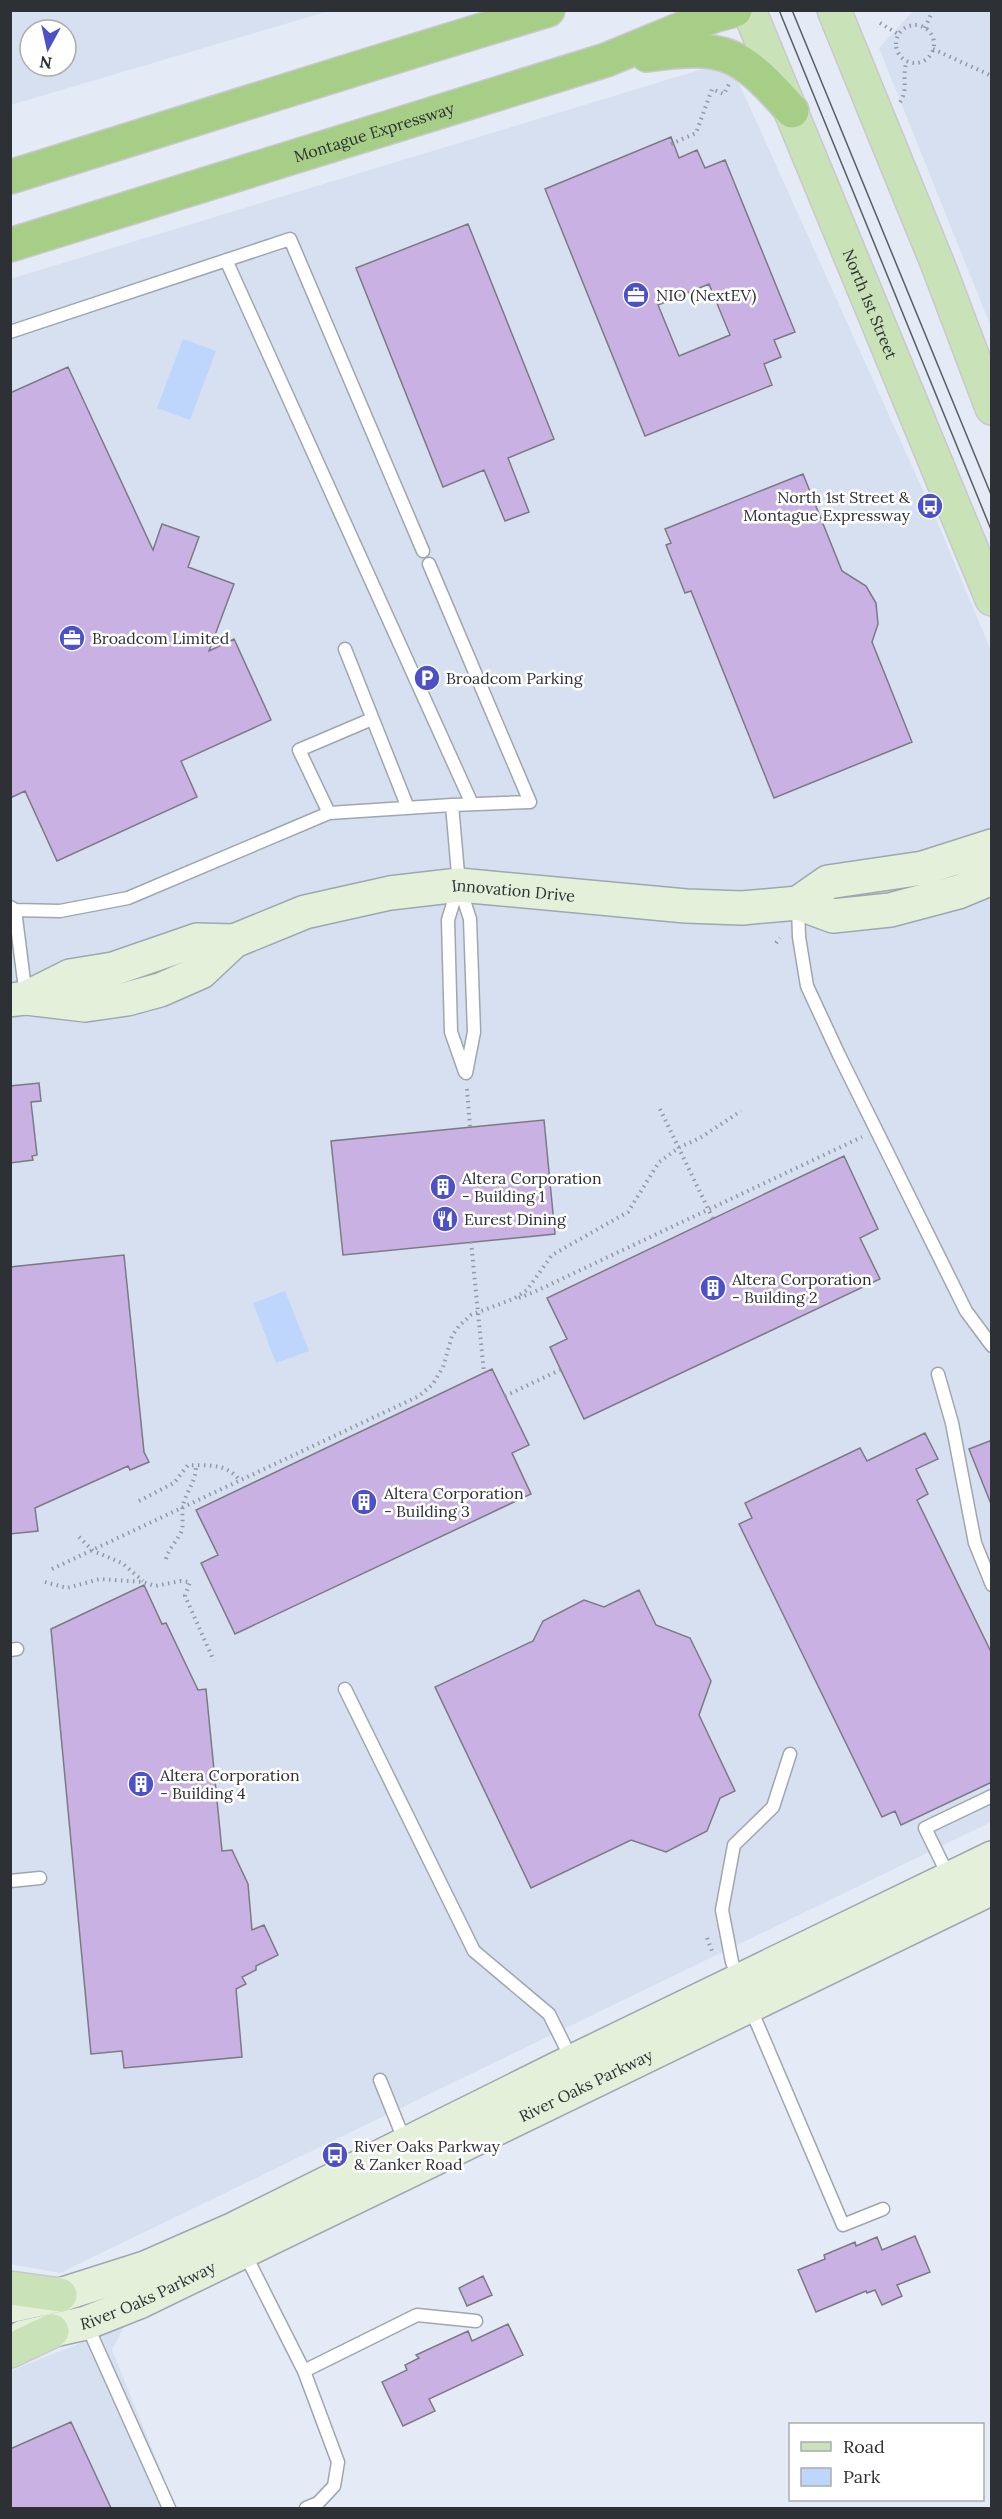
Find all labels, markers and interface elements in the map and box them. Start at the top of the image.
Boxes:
north arrow [18,18,78,78]
text: N [38,52,53,74]
street label: Montague Expressway [291,98,457,166]
street label: North 1st Street [839,246,902,363]
office icon: NIO (NextEV) [621,280,651,310]
place label: NIO (NextEV) [656,285,757,306]
place label: North 1st Street & Montague Expressway [743,487,911,525]
bus stop icon: North 1st Street & Montague Expressway [915,491,945,521]
office icon: Broadcom Limited [57,623,87,653]
place label: Broadcom Limited [92,628,230,648]
parking icon: Broadcom Parking [412,663,442,693]
place label: Broadcom Parking [446,668,584,688]
street label: Innovation Drive [450,875,576,906]
place label: Altera Corporation - Building 1 [461,1168,602,1206]
building icon: Altera Corporation - Building 1 [428,1172,458,1202]
restaurant icon: Eurest Dining [430,1204,460,1234]
place label: Eurest Dining [464,1209,567,1229]
place label: Altera Corporation - Building 2 [731,1269,872,1307]
building icon: Altera Corporation - Building 2 [698,1273,728,1303]
place label: Altera Corporation - Building 3 [383,1483,524,1521]
building icon: Altera Corporation - Building 3 [349,1487,379,1517]
place label: Altera Corporation - Building 4 [159,1765,300,1803]
building icon: Altera Corporation - Building 4 [126,1769,156,1799]
street label: River Oaks Parkway [516,2044,656,2126]
place label: River Oaks Parkway & Zanker Road [354,2136,501,2174]
bus stop icon: River Oaks Parkway & Zanker Road [320,2140,350,2170]
street label: River Oaks Parkway [78,2256,219,2334]
legend [789,2423,984,2501]
text: Road [843,2435,885,2458]
text: Park [843,2465,881,2488]

